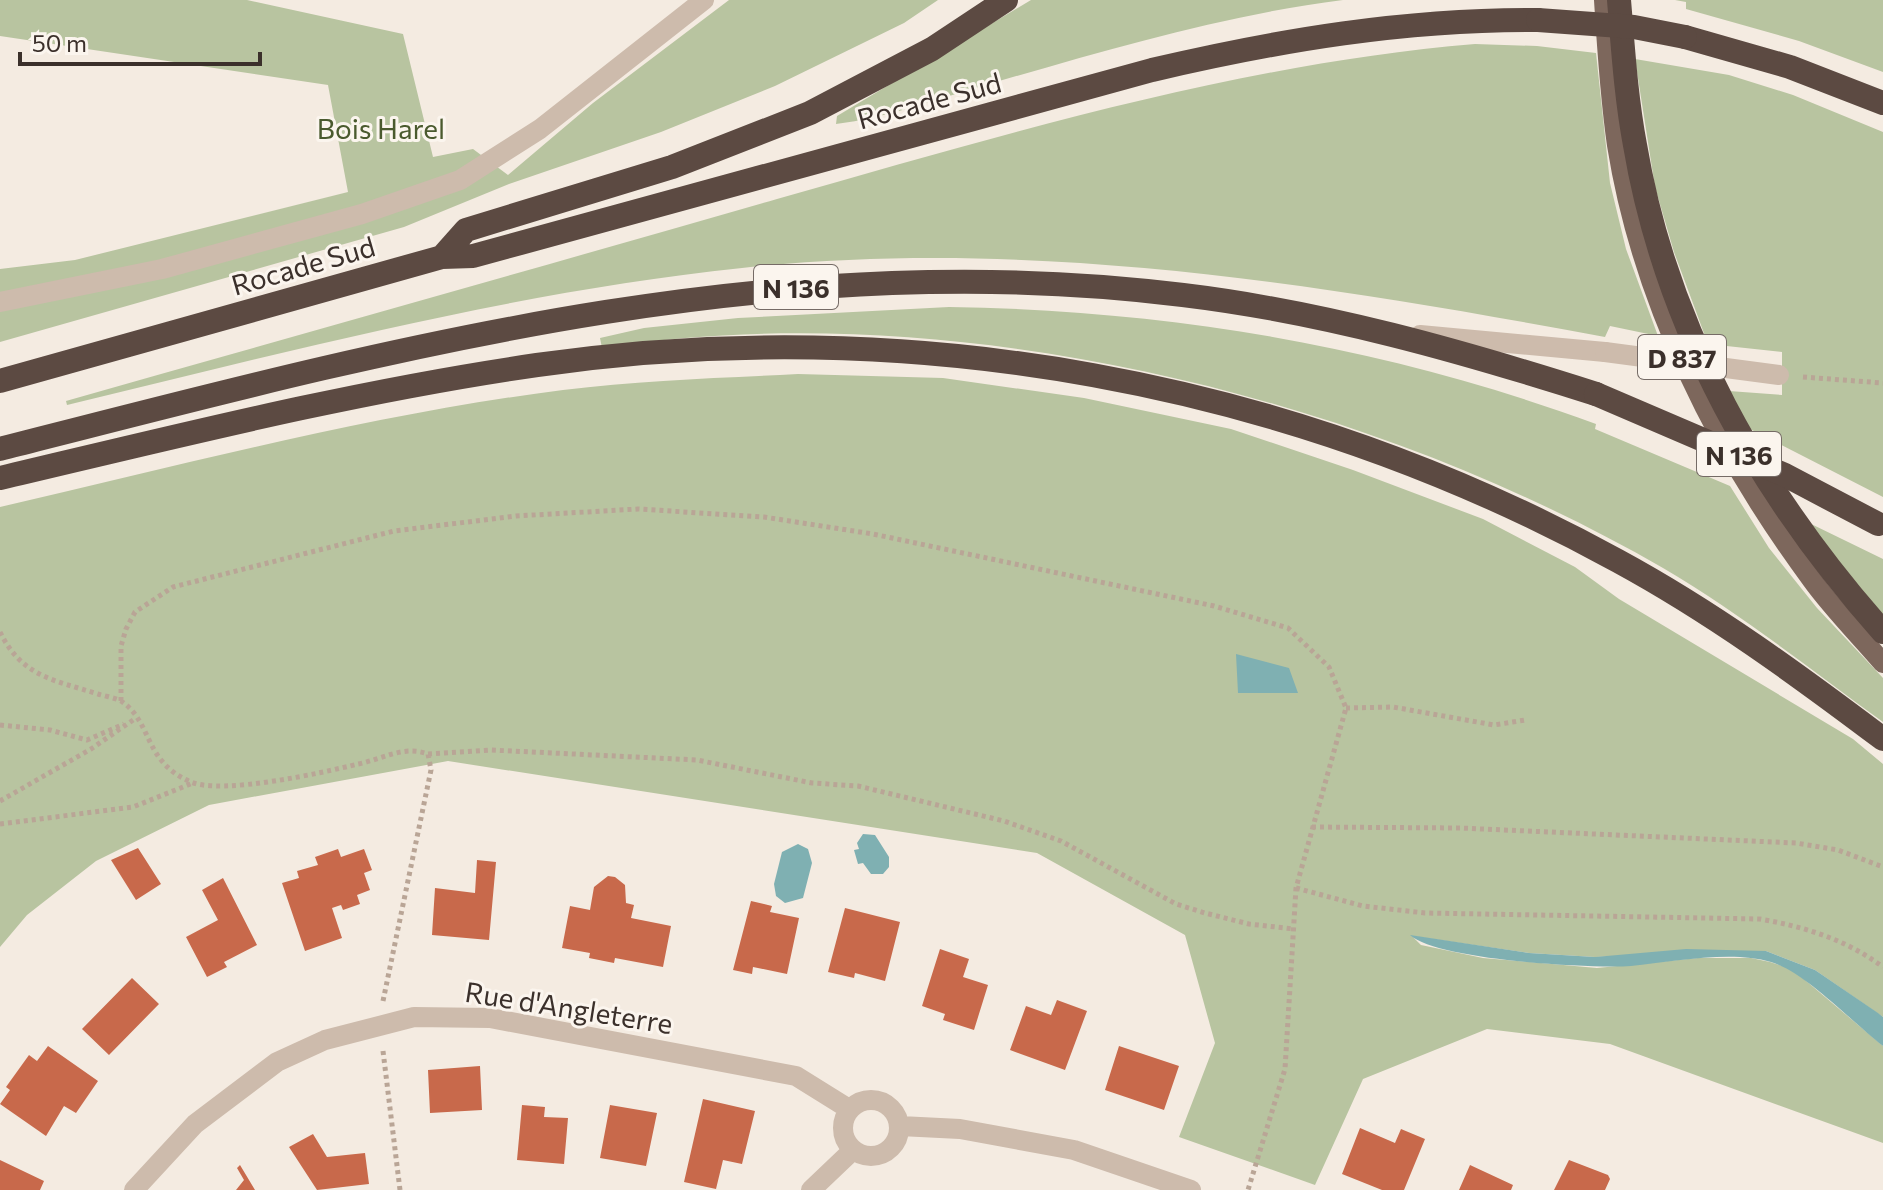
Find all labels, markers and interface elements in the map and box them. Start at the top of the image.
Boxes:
scale bar [20,16,260,66]
text: 50 m [32,28,87,57]
street label: Rocade Sud [853,64,1005,136]
park label: Bois Harel [317,111,445,145]
street label: Rocade Sud [227,228,379,302]
road number: N 136 [754,265,838,309]
road number: D 837 [1638,335,1726,379]
road number: N 136 [1697,432,1781,476]
street label: Rue d'Angleterre [463,974,675,1040]

